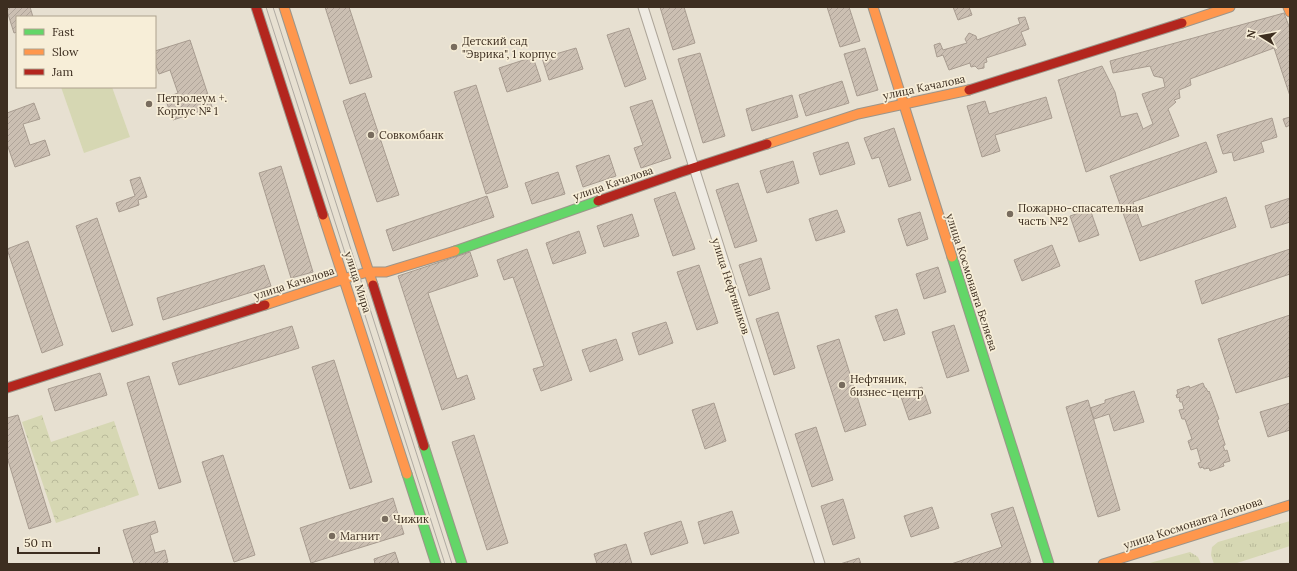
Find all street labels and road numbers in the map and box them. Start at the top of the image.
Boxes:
street label: улица Качалова [882,71,967,103]
street label: улица Качалова [571,163,655,203]
street label: улица Космонавта Беляева [943,212,1001,353]
street label: улица Нефтяников [709,236,753,336]
street label: улица Мира [341,250,375,315]
street label: улица Качалова [252,263,336,303]
street label: улица Космонавта Леонова [1122,494,1265,552]

